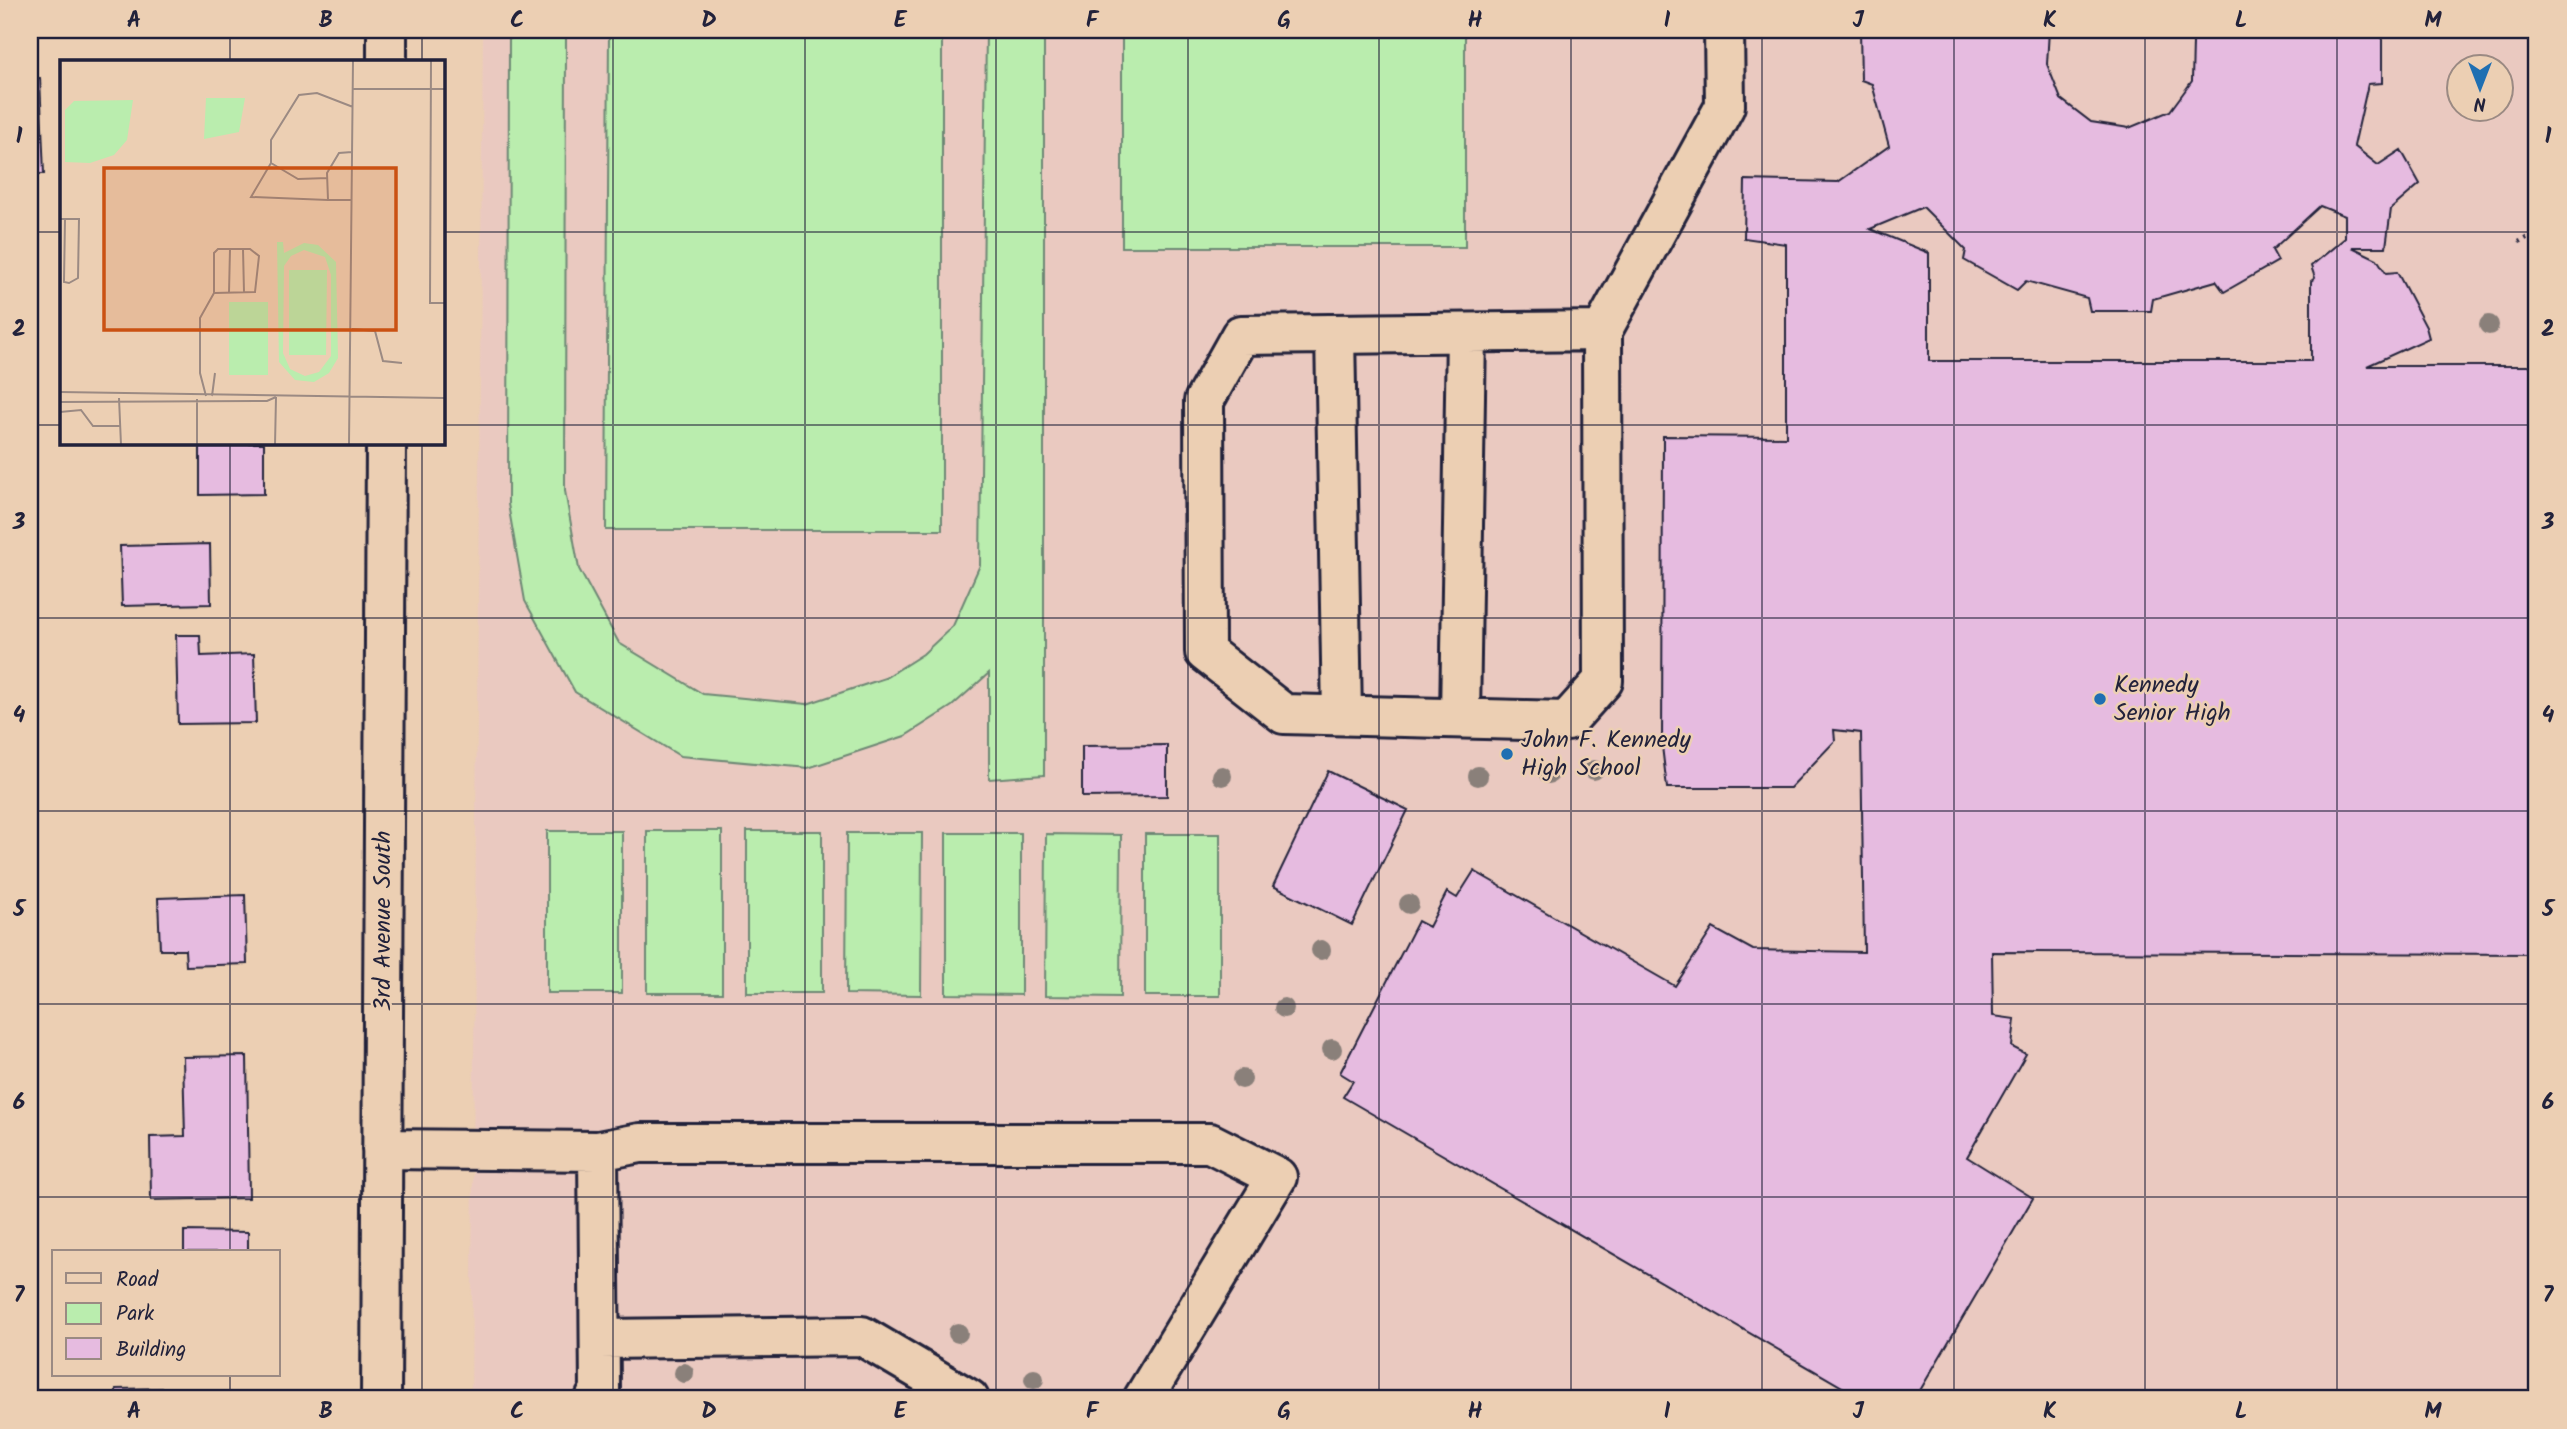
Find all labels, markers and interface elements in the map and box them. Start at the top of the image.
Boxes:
text: A [127,3,141,39]
text: B [319,3,333,39]
text: C [510,3,524,39]
text: D [701,3,717,39]
text: E [894,3,908,39]
text: F [1086,3,1100,39]
text: G [1277,3,1291,39]
text: H [1468,3,1483,39]
text: I [1663,3,1671,39]
text: J [1852,3,1864,39]
text: K [2043,3,2057,39]
text: L [2235,3,2247,39]
text: M [2424,3,2442,39]
north arrow [2444,52,2514,122]
inset map [60,60,444,444]
text: N [2474,88,2486,118]
text: 1 [16,119,23,155]
text: 1 [2545,119,2552,155]
text: 2 [12,312,26,348]
text: 2 [2541,312,2555,348]
text: 3 [12,505,26,541]
text: 3 [2541,505,2555,541]
place label: Kennedy Senior High [2114,666,2231,733]
marker: Kennedy Senior High [2092,691,2108,707]
text: 4 [13,698,26,734]
text: 4 [2542,698,2555,734]
place label: John F. Kennedy High School [1521,721,1692,788]
marker: John F. Kennedy High School [1499,746,1515,762]
street label: 3rd Avenue South [364,831,403,1011]
text: 5 [12,892,27,928]
text: 5 [2541,892,2556,928]
text: 6 [13,1085,25,1121]
text: 6 [2542,1085,2554,1121]
legend [52,1250,280,1376]
text: Road [116,1264,159,1297]
text: 7 [14,1278,26,1314]
text: 7 [2543,1278,2555,1314]
text: Park [116,1298,154,1331]
text: Building [116,1334,186,1367]
text: A [127,1394,141,1429]
text: B [319,1394,333,1429]
text: C [510,1394,524,1429]
text: D [701,1394,717,1429]
text: E [894,1394,908,1429]
text: F [1086,1394,1100,1429]
text: G [1277,1394,1291,1429]
text: H [1468,1394,1483,1429]
text: I [1663,1394,1671,1429]
text: J [1852,1394,1864,1429]
text: K [2043,1394,2057,1429]
text: L [2235,1394,2247,1429]
text: M [2424,1394,2442,1429]

